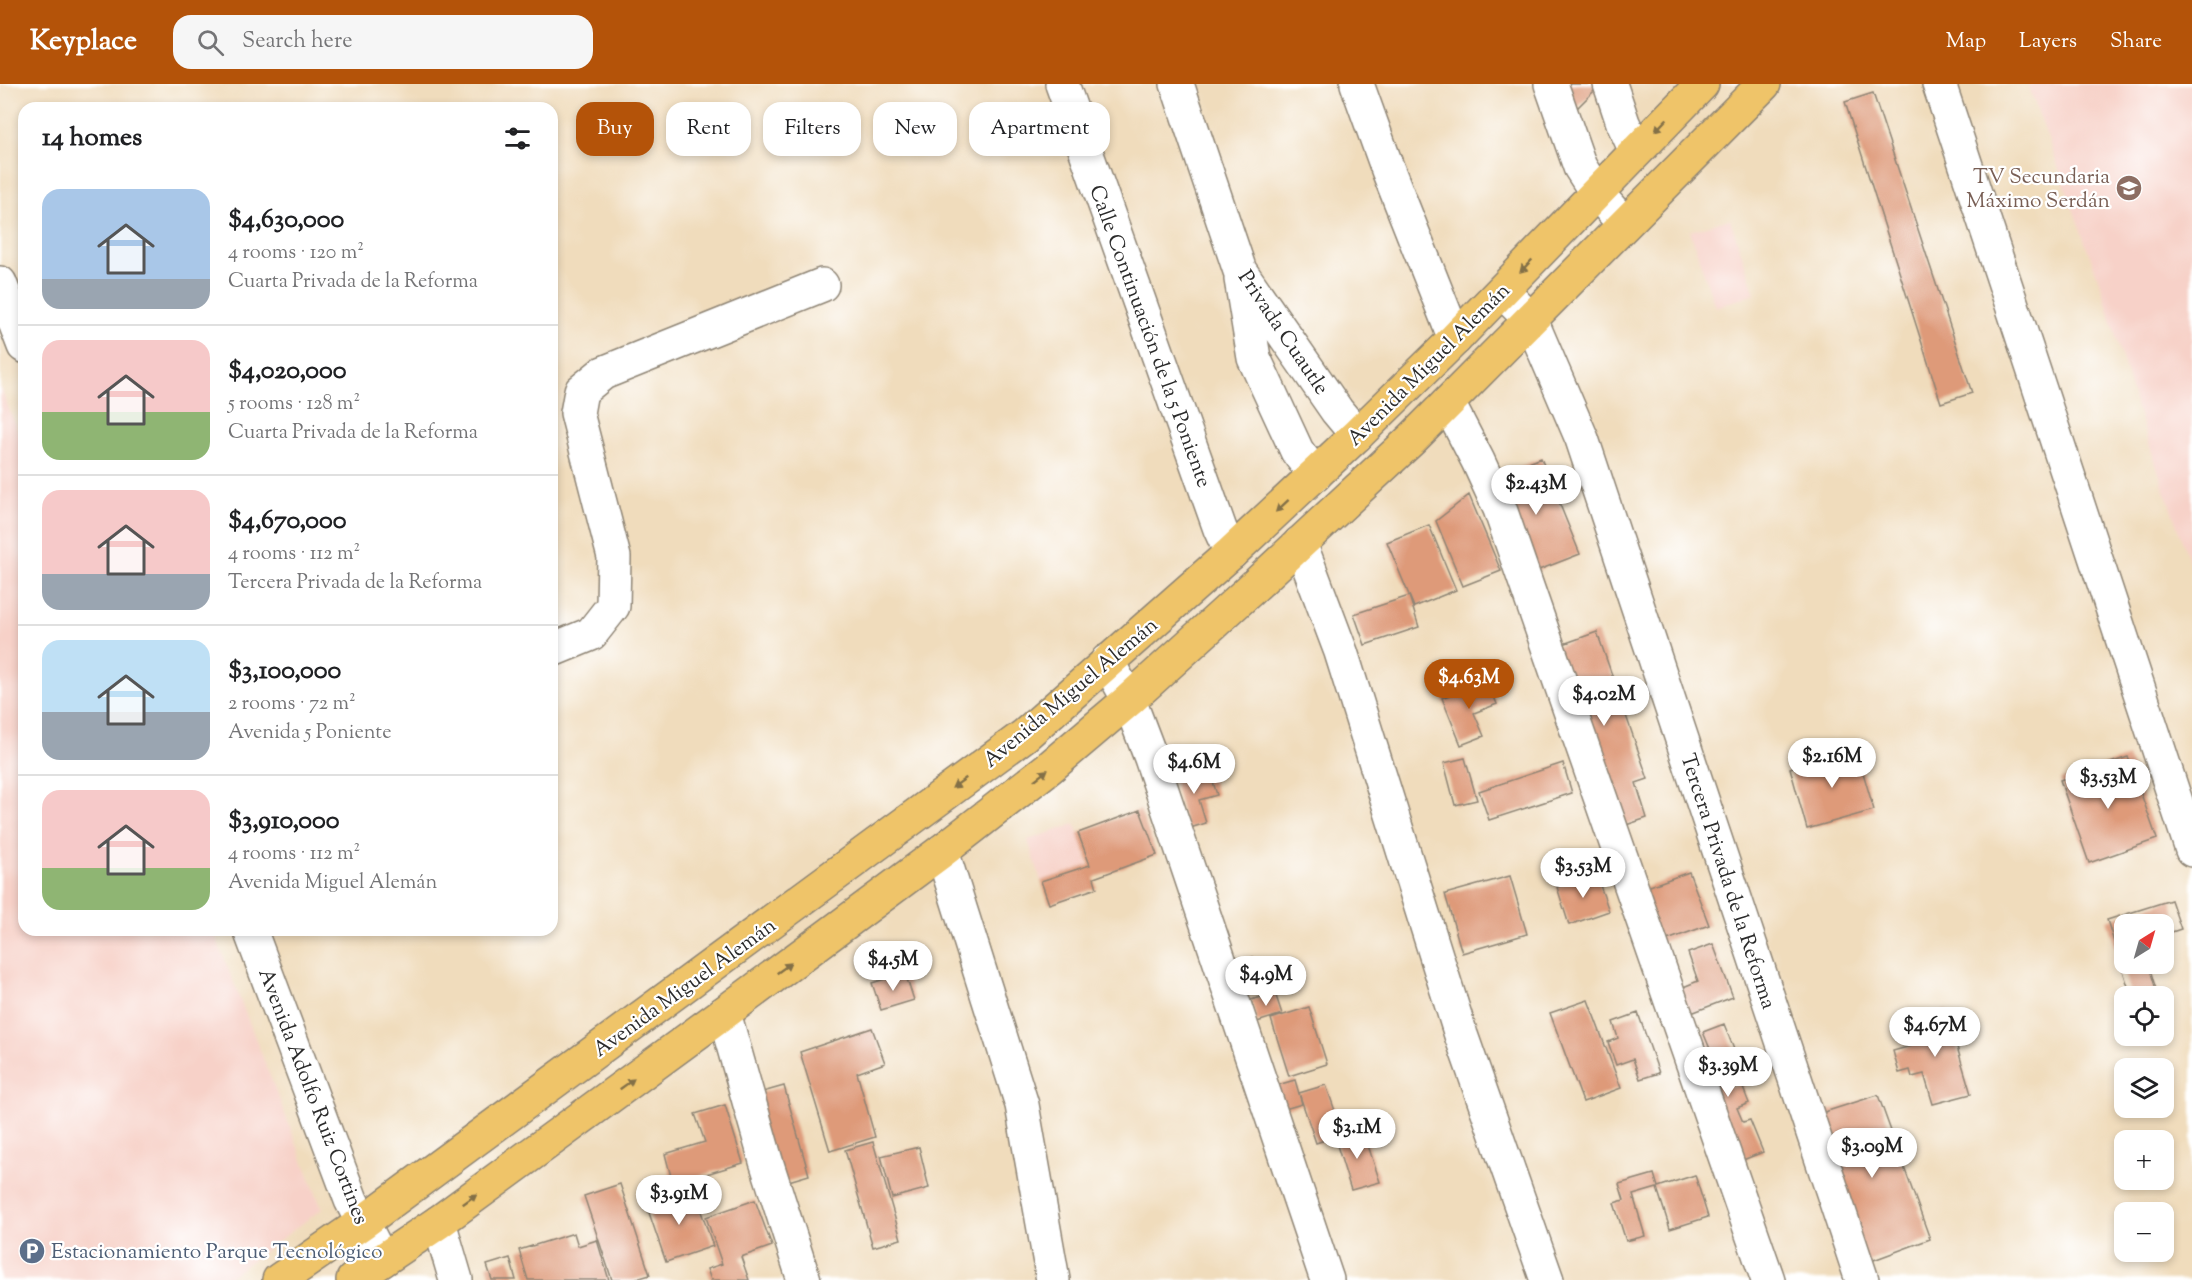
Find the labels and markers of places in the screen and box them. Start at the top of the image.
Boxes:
place label: TV Secundaria Máximo Serdán [1966,163,2110,217]
school or university icon: TV Secundaria Máximo Serdán [2114,173,2144,203]
pin: $2.43M [1487,465,1585,516]
pin: $4.63M [1420,659,1518,710]
pin: $4.02M [1555,676,1653,727]
pin: $2.16M [1783,738,1881,789]
pin: $4.6M [1152,744,1236,795]
pin: $3.53M [2059,759,2157,810]
pin: $3.53M [1534,848,1632,899]
pin: $4.5M [851,941,935,992]
pin: $4.9M [1224,956,1308,1007]
pin: $4.67M [1886,1007,1984,1058]
pin: $3.39M [1679,1047,1777,1098]
pin: $3.1M [1315,1109,1399,1160]
pin: $3.09M [1823,1128,1921,1179]
pin: $3.91M [630,1175,728,1226]
parking icon: Estacionamiento Parque Tecnológico [17,1236,47,1266]
place label: Estacionamiento Parque Tecnológico [51,1238,382,1268]

